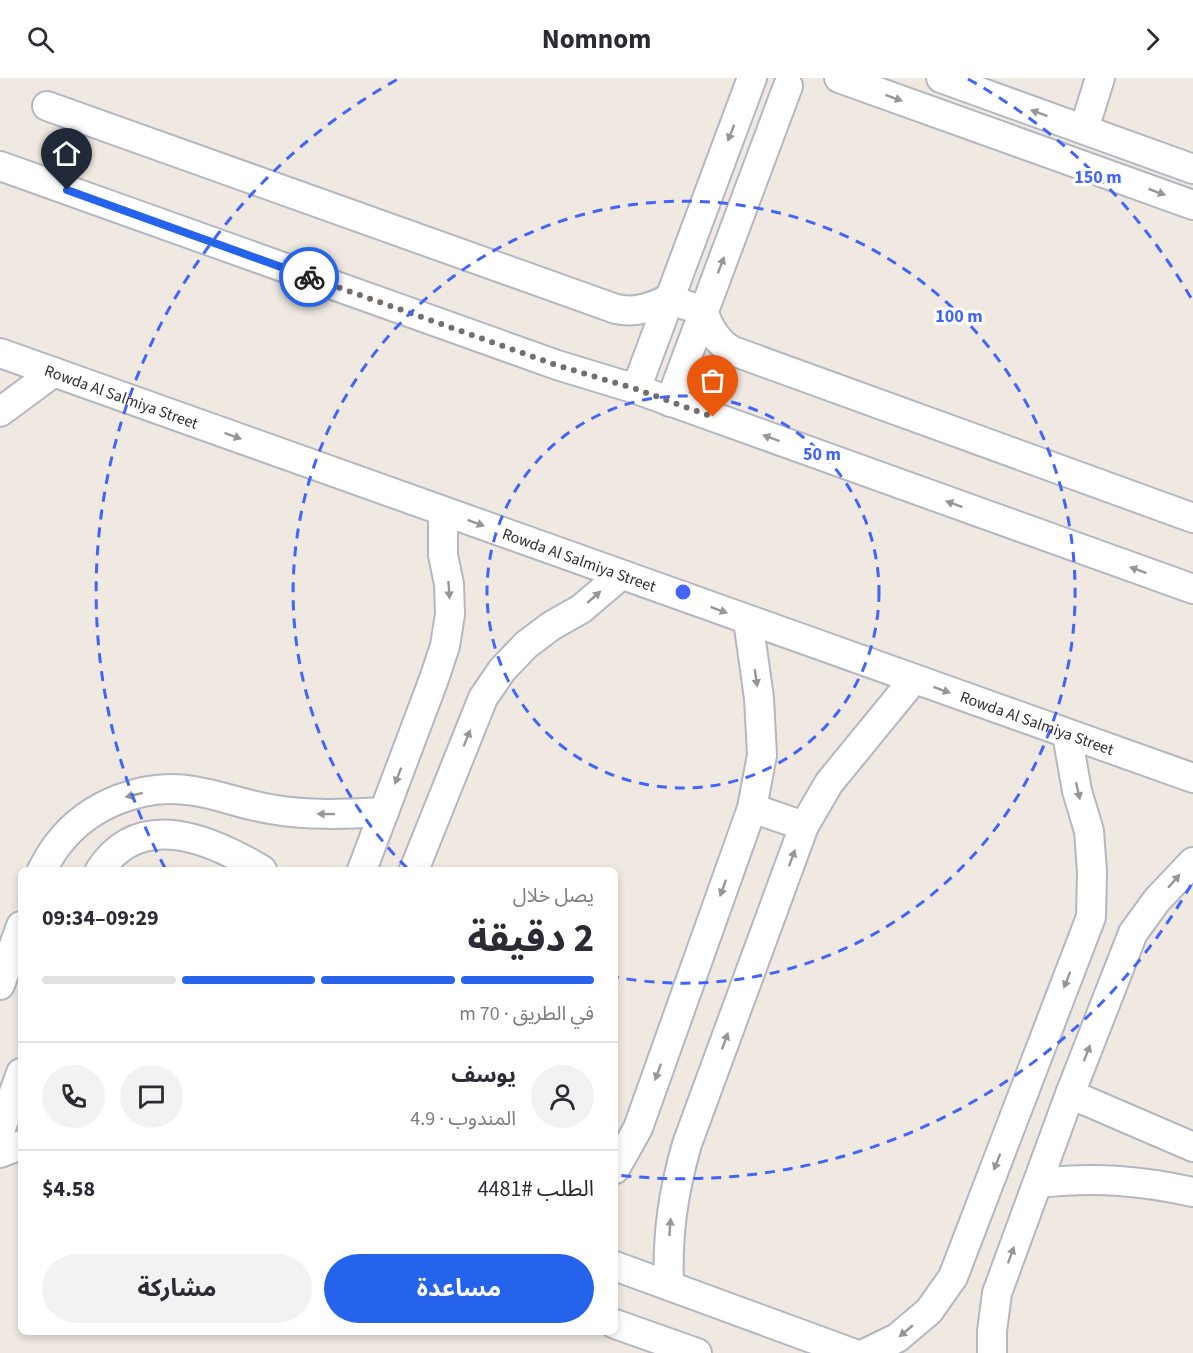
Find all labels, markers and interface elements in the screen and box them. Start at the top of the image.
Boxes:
text: Nomnom [542,20,651,59]
icon: search [24,23,57,56]
icon: forward [1136,23,1169,56]
one-way arrow [886,93,904,103]
one-way arrow [1030,108,1048,118]
one-way arrow [726,124,735,142]
pin [41,128,92,190]
icon: home [50,137,83,170]
text: 150 m [1074,165,1122,190]
one-way arrow [1148,188,1166,198]
courier [279,247,339,307]
one-way arrow [716,256,726,274]
icon: bike [293,261,326,294]
text: 100 m [935,304,983,329]
pin [687,355,738,417]
street label: Rowda Al Salmiya Street [41,360,202,435]
icon: bag [696,364,729,397]
one-way arrow [224,432,242,442]
one-way arrow [762,433,780,442]
text: 50 m [803,442,841,467]
one-way arrow [945,499,963,509]
one-way arrow [467,518,485,528]
street label: Rowda Al Salmiya Street [499,523,659,598]
one-way arrow [1129,564,1147,574]
one-way arrow [444,581,454,600]
centre of rings [673,582,693,602]
one-way arrow [586,591,602,604]
one-way arrow [710,605,728,615]
one-way arrow [751,669,760,688]
one-way arrow [933,685,951,695]
street label: Rowda Al Salmiya Street [957,686,1117,761]
one-way arrow [462,728,472,746]
one-way arrow [392,767,402,785]
one-way arrow [1074,782,1083,801]
one-way arrow [125,790,143,800]
one-way arrow [316,809,335,819]
one-way arrow [787,848,797,866]
one-way arrow [1167,874,1180,889]
one-way arrow [718,879,728,897]
text: يصل خلال [513,882,594,910]
text: 09:29–09:34 [42,902,159,934]
text: 2 دقيقة [467,911,594,967]
one-way arrow [1062,972,1072,990]
text: في الطريق · 70 m [459,1000,594,1028]
one-way arrow [720,1031,730,1049]
one-way arrow [1082,1044,1092,1062]
text: يوسف [451,1059,516,1091]
one-way arrow [653,1063,663,1081]
button: phone [42,1065,105,1128]
button: chat [120,1065,183,1128]
button: person [531,1065,594,1128]
text: المندوب · 4.9 [410,1105,516,1133]
one-way arrow [992,1154,1002,1172]
text: $4.58 [42,1173,95,1205]
text: الطلب #4481 [478,1173,594,1205]
one-way arrow [665,1217,674,1236]
one-way arrow [1007,1246,1017,1264]
button: مشاركة [42,1254,312,1323]
button: مساعدة [324,1254,594,1323]
one-way arrow [898,1324,914,1337]

